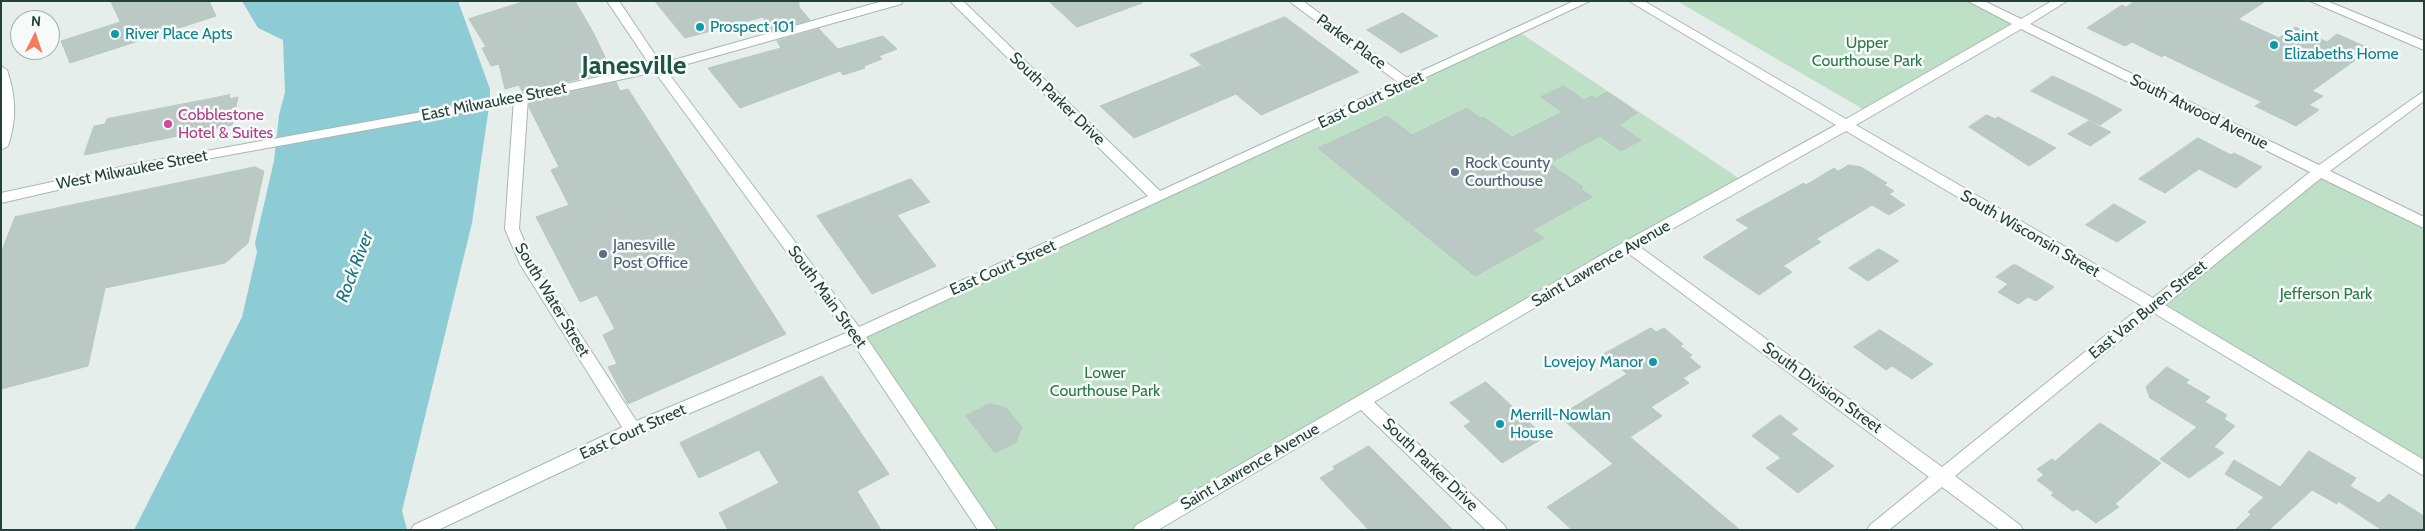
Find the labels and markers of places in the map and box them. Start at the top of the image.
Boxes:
place label: Prospect 101 [710,17,794,37]
marker: Prospect 101 [694,21,706,33]
place label: River Place Apts [125,24,233,44]
place label: Saint Elizabeths Home [2284,26,2399,64]
marker: River Place Apts [109,28,121,40]
marker: Saint Elizabeths Home [2268,39,2280,51]
place label: Cobblestone Hotel & Suites [178,105,273,143]
marker: Cobblestone Hotel & Suites [162,118,174,130]
place label: Rock County Courthouse [1465,153,1550,191]
marker: Rock County Courthouse [1449,166,1461,178]
place label: Janesville Post Office [613,235,688,273]
marker: Janesville Post Office [597,248,609,260]
place label: Lovejoy Manor [1543,352,1643,372]
marker: Lovejoy Manor [1647,356,1659,368]
place label: Merrill-Nowlan House [1510,405,1611,443]
marker: Merrill-Nowlan House [1494,418,1506,430]

